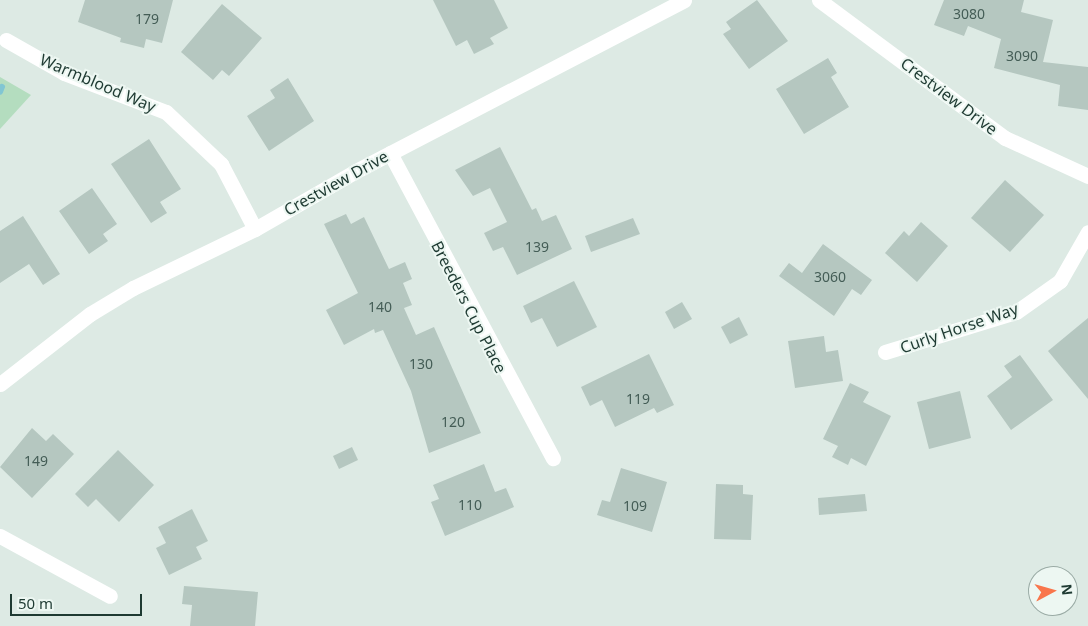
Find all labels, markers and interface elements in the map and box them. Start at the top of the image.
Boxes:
house number: 3080 [953,6,985,22]
house number: 179 [135,11,159,27]
house number: 3090 [1006,48,1038,64]
street label: Warmblood Way [37,50,159,116]
street label: Crestview Drive [897,53,1001,139]
street label: Crestview Drive [281,146,391,220]
street label: Breeders Cup Place [427,238,511,376]
house number: 139 [525,239,549,255]
house number: 3060 [814,269,846,285]
house number: 140 [368,299,392,315]
street label: Curly Horse Way [897,299,1021,357]
house number: 130 [409,356,433,372]
house number: 119 [626,391,650,407]
house number: 120 [441,414,465,430]
house number: 149 [24,453,48,469]
house number: 110 [458,497,482,513]
house number: 109 [623,498,647,514]
north arrow [1028,566,1078,616]
text: N [1057,583,1077,596]
scale bar [12,584,145,616]
text: 50 m [18,593,53,613]

